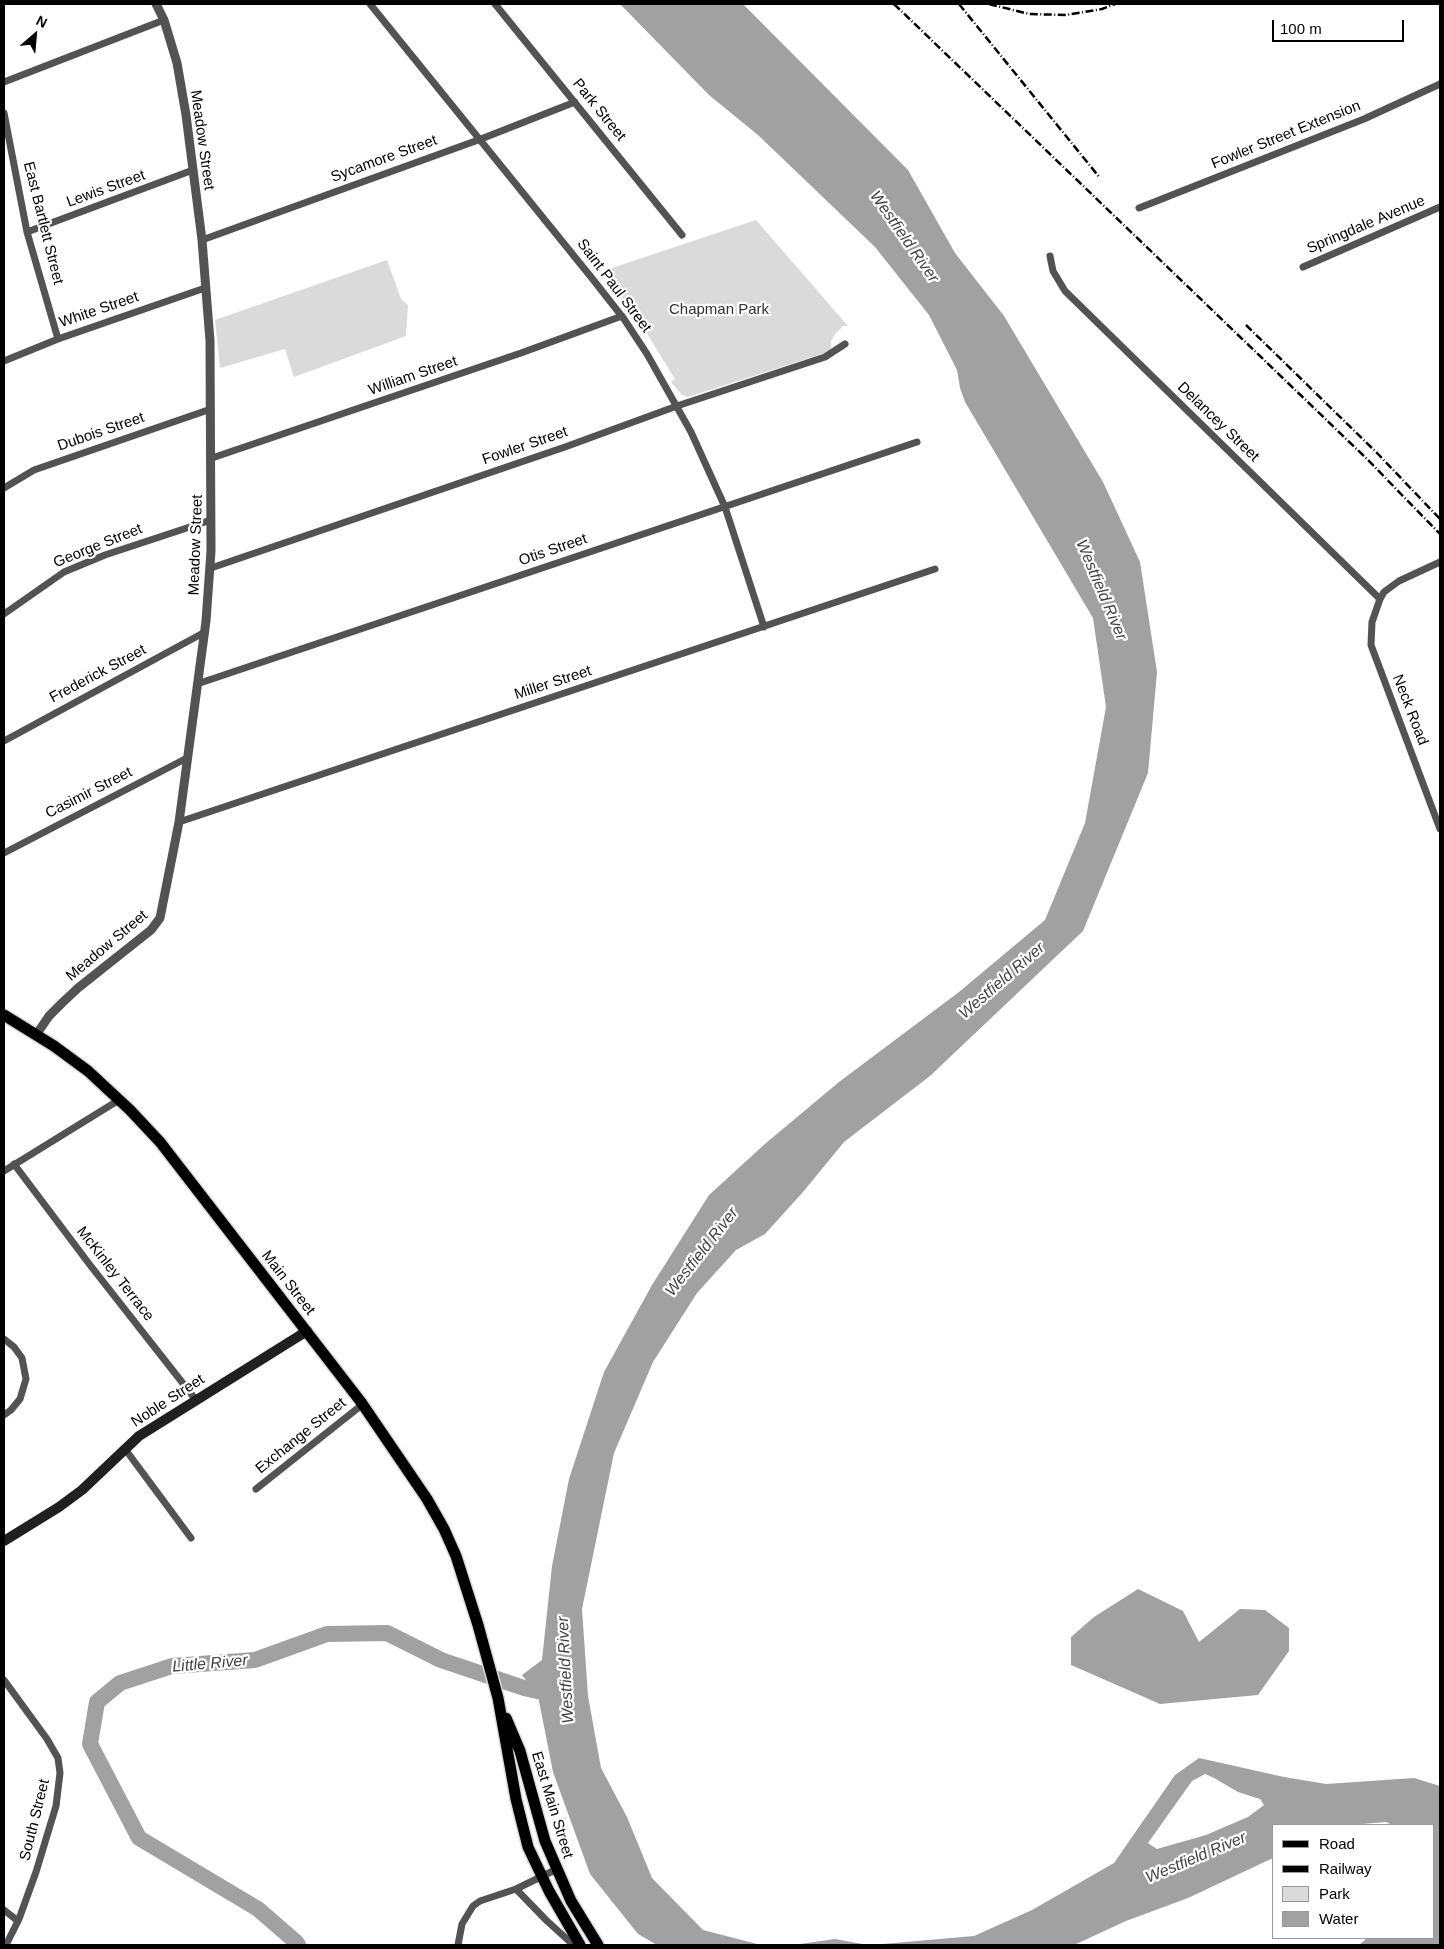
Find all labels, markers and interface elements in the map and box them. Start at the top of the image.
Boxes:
north arrow [10,10,60,60]
scale bar [1274,10,1406,42]
text: N [34,12,50,31]
text: 100 m [1280,20,1322,37]
street label: Park Street [568,75,630,145]
street label: Meadow Street [186,89,218,191]
street label: Fowler Street Extension [1209,97,1363,173]
street label: Sycamore Street [328,131,440,187]
street label: East Bartlett Street [19,160,67,286]
street label: Lewis Street [64,166,148,212]
water label: Westfield River [865,188,943,286]
street label: Springdale Avenue [1304,192,1428,258]
street label: Saint Paul Street [573,236,655,336]
street label: White Street [57,288,141,332]
park label: Chapman Park [669,301,769,319]
street label: William Street [366,352,460,400]
street label: Delancey Street [1173,378,1263,466]
street label: Dubois Street [55,409,147,455]
street label: Fowler Street [480,423,570,469]
street label: Meadow Street [185,494,207,596]
street label: George Street [51,520,145,572]
street label: Otis Street [517,530,589,570]
water label: Westfield River [1071,537,1131,643]
street label: Frederick Street [47,641,149,707]
street label: Miller Street [512,662,594,704]
street label: Neck Road [1388,672,1432,748]
street label: Casimir Street [43,763,135,823]
street label: Meadow Street [63,907,151,985]
water label: Westfield River [955,939,1049,1023]
water label: Westfield River [661,1204,743,1300]
street label: McKinley Terrace [72,1223,158,1325]
street label: Main Street [257,1247,319,1319]
street label: Noble Street [128,1371,208,1431]
street label: Exchange Street [252,1394,350,1478]
water label: Westfield River [554,1616,578,1724]
water label: Little River [172,1651,248,1677]
street label: East Main Street [527,1749,577,1861]
street label: South Street [16,1777,54,1863]
legend [1272,1824,1434,1939]
water label: Westfield River [1143,1828,1249,1888]
text: Road [1319,1835,1355,1852]
text: Railway [1319,1860,1372,1877]
text: Park [1319,1885,1350,1902]
text: Water [1319,1910,1358,1927]

